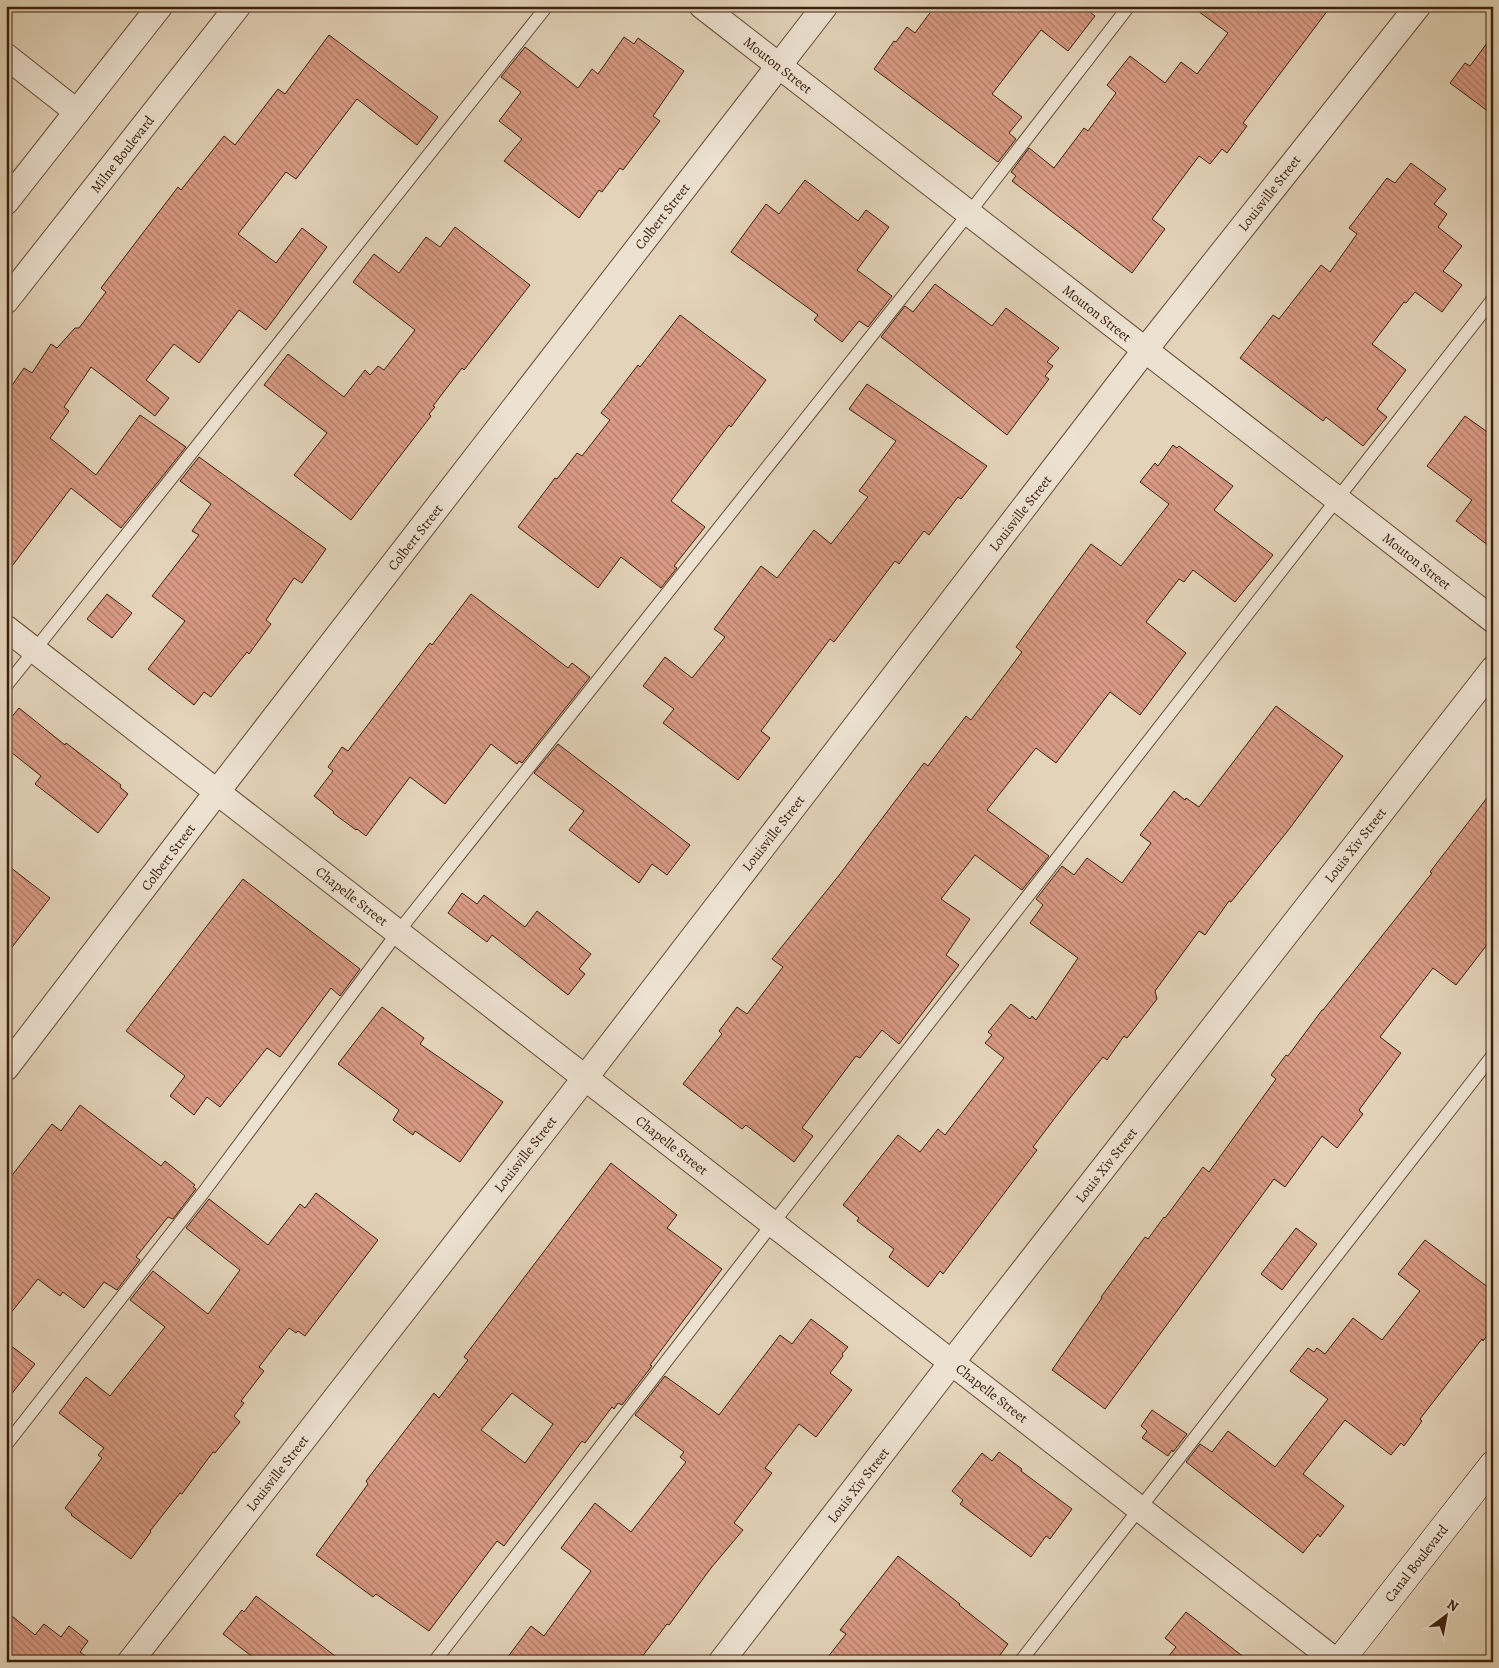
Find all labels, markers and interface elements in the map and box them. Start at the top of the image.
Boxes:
street label: Mouton Street [739,32,816,99]
street label: Milne Boulevard [86,111,159,197]
street label: Louisville Street [1234,151,1305,235]
street label: Colbert Street [630,179,695,253]
street label: Mouton Street [1058,280,1135,347]
street label: Louisville Street [985,471,1056,555]
street label: Colbert Street [383,500,448,574]
street label: Mouton Street [1378,528,1455,595]
street label: Louisville Street [738,791,809,875]
street label: Louis Xiv Street [1320,803,1391,887]
street label: Colbert Street [137,820,200,895]
street label: Chapelle Street [312,862,392,931]
street label: Chapelle Street [632,1111,712,1180]
street label: Louisville Street [490,1112,561,1196]
street label: Louis Xiv Street [1071,1123,1142,1207]
street label: Chapelle Street [952,1359,1032,1428]
street label: Louisville Street [242,1431,313,1515]
street label: Louis Xiv Street [823,1443,894,1527]
street label: Canal Boulevard [1380,1520,1453,1606]
north arrow [1422,1590,1472,1640]
text: N [1443,1595,1462,1616]

